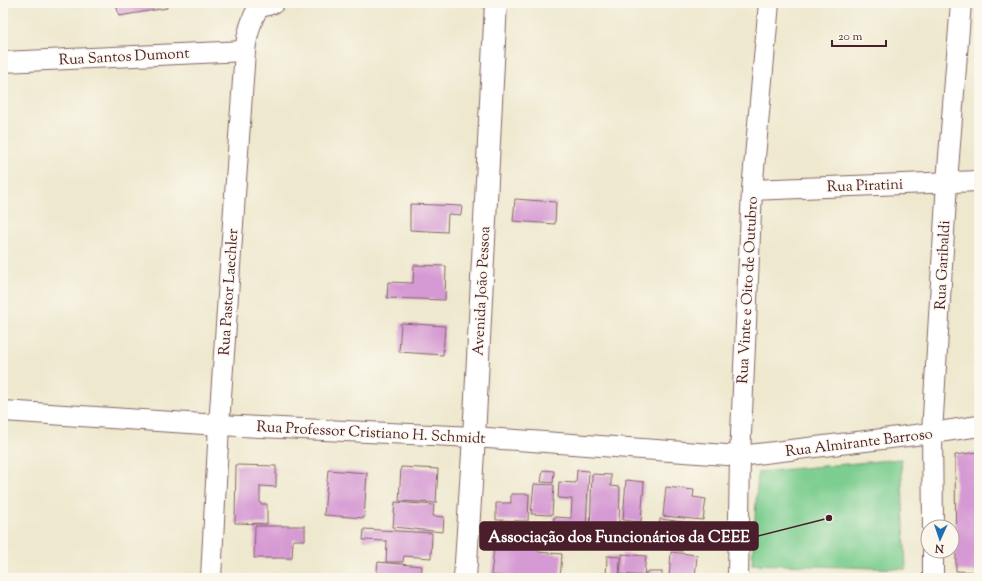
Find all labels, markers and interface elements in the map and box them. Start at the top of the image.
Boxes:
scale bar [832,22,886,48]
text: 20 m [838,28,863,46]
street label: Rua Santos Dumont [58,44,190,71]
street label: Rua Piratini [826,175,904,198]
street label: Rua Vinte e Oito de Outubro [733,196,764,384]
street label: Rua Garibaldi [931,220,956,310]
street label: Avenida João Pessoa [469,226,496,356]
street label: Rua Pastor Laechler [215,228,244,356]
street label: Rua Professor Cristiano H. Schmidt [256,417,486,450]
street label: Rua Almirante Barroso [784,424,934,463]
north arrow [920,519,960,559]
callout: Associação dos Funcionários da CEEE [480,522,758,550]
text: Associação dos Funcionários da CEEE [488,527,750,550]
text: N [935,540,945,556]

